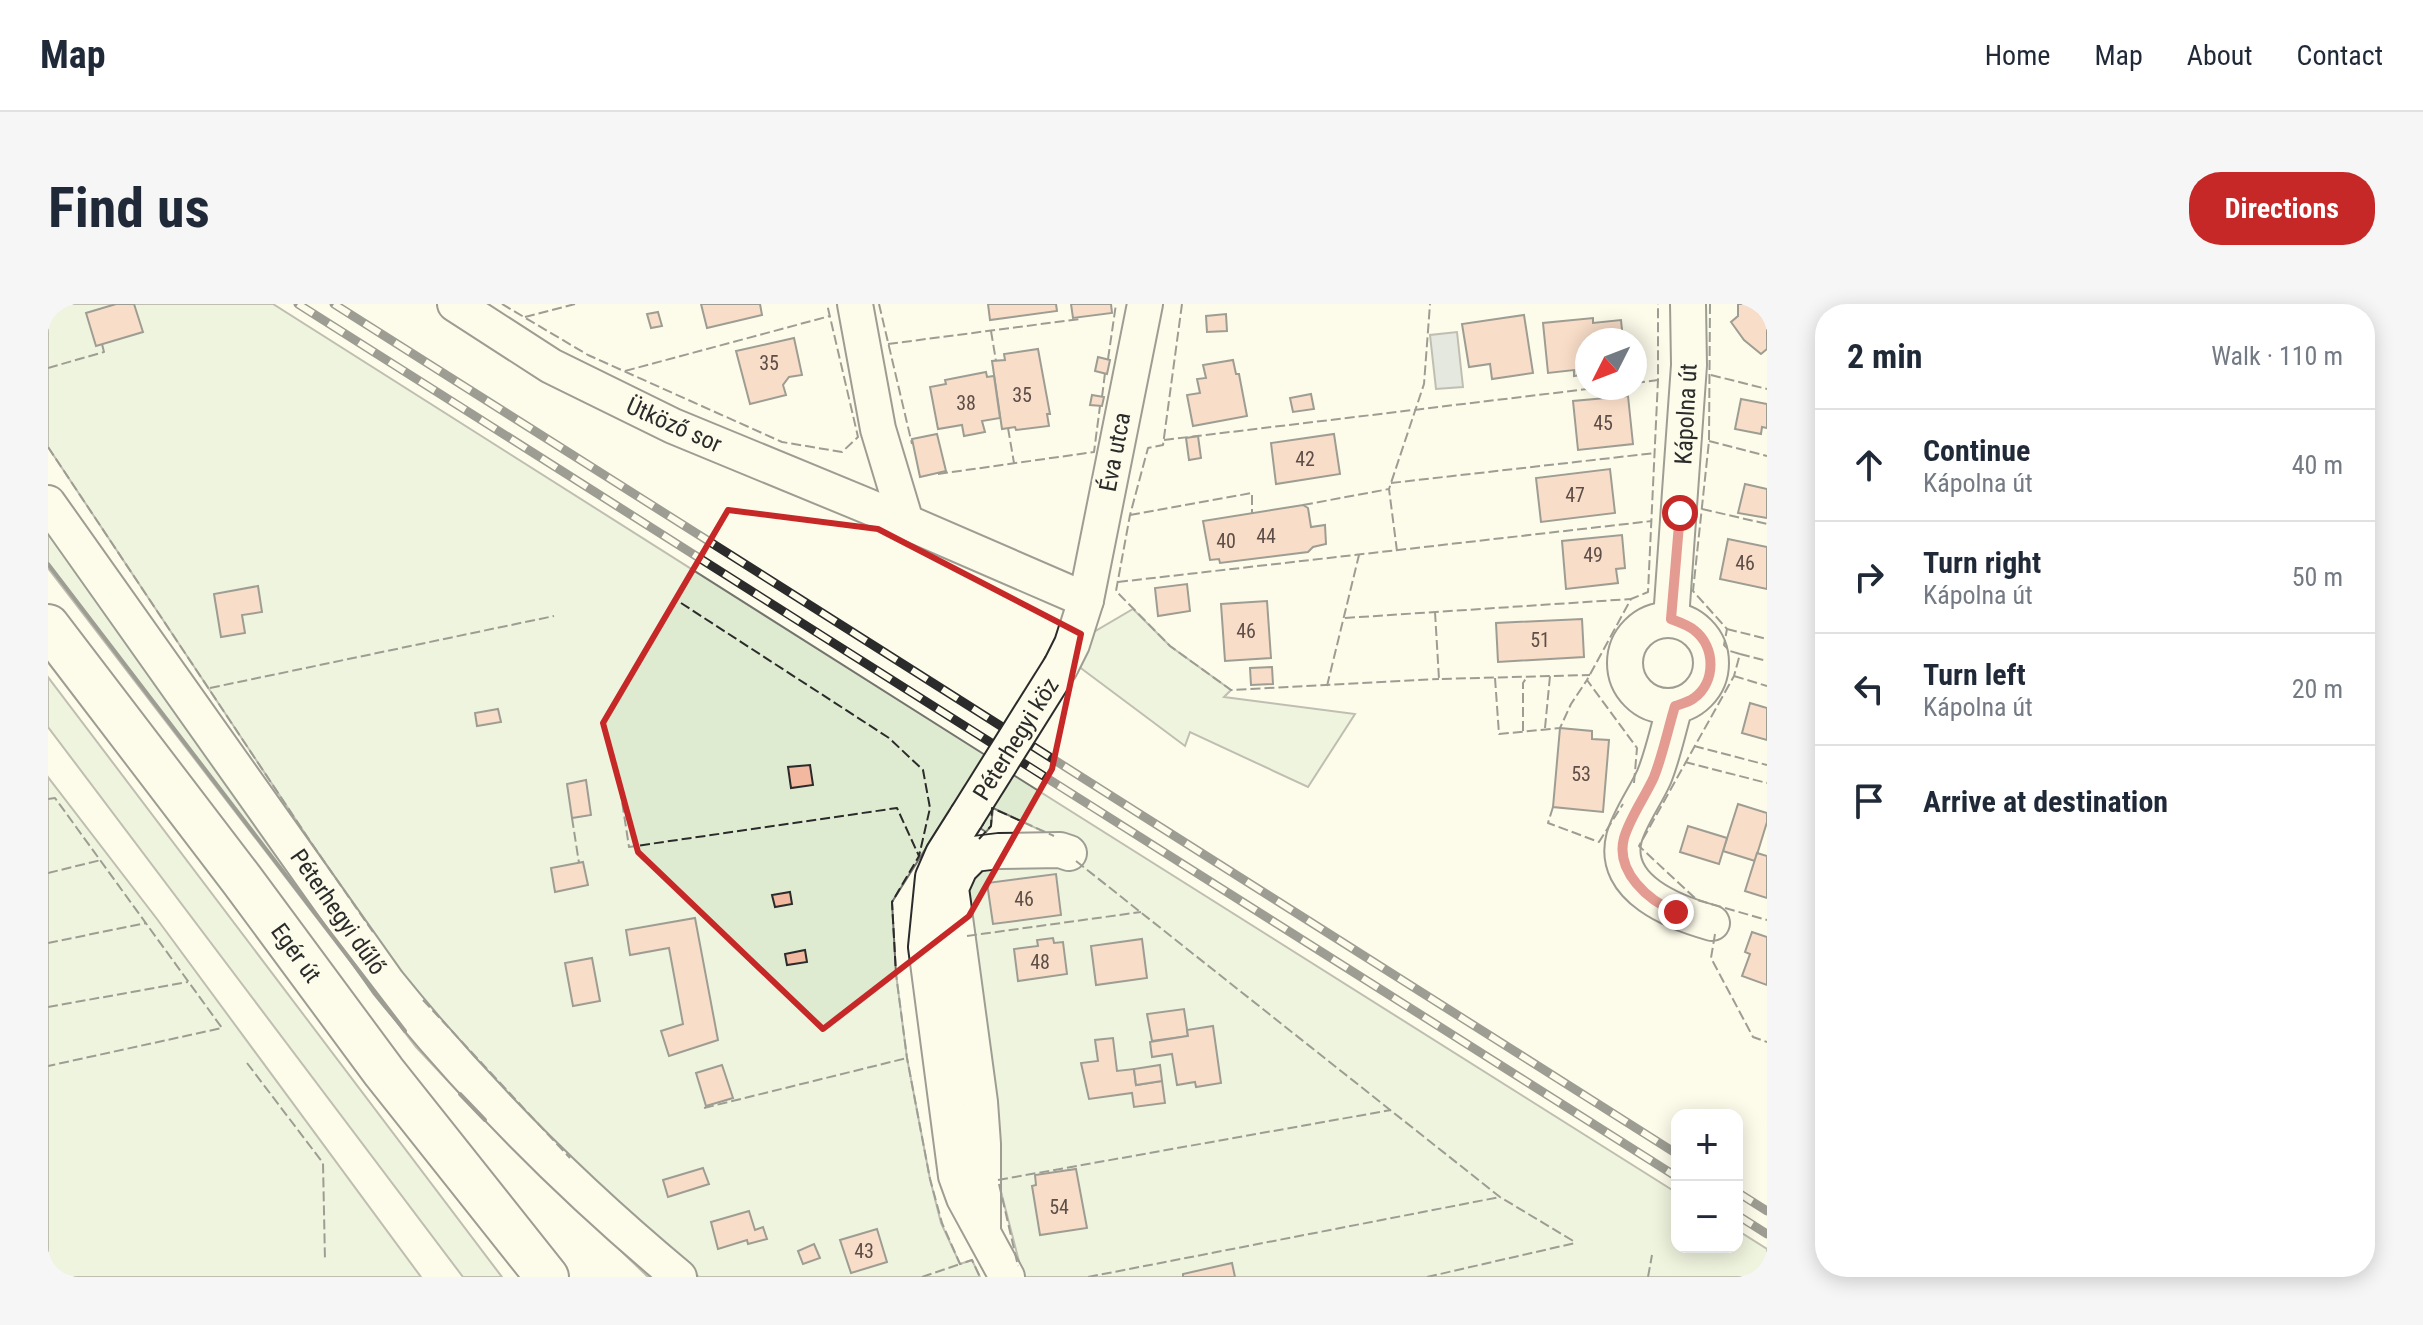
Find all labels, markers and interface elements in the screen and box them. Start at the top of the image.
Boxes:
text: Map [40,33,106,77]
text: Home [1985,39,2050,72]
text: Map [2094,39,2143,72]
text: About [2187,39,2253,72]
text: Contact [2297,39,2383,72]
button: Directions [2189,172,2375,245]
text: Find us [48,175,210,241]
north arrow [1575,328,1647,400]
text: 2 min [1847,336,1923,376]
text: Walk · 110 m [2211,341,2343,371]
house number: 35 [759,351,779,375]
street label: Kápolna út [1669,363,1703,465]
house number: 35 [1012,383,1032,407]
house number: 38 [956,391,976,415]
street label: Ütköző sor [622,392,726,458]
street label: Éva utca [1094,410,1136,494]
house number: 45 [1593,411,1613,435]
text: Continue [1923,433,2030,468]
icon: ahead [1847,443,1891,487]
house number: 42 [1295,447,1315,471]
text: 40 m [2292,450,2343,480]
text: Kápolna út [1923,468,2033,498]
house number: 47 [1565,483,1585,507]
route start [1662,495,1698,531]
house number: 44 [1256,524,1276,548]
house number: 40 [1216,529,1236,553]
house number: 49 [1583,543,1603,567]
text: Turn right [1923,545,2041,580]
house number: 46 [1735,551,1755,575]
icon: right [1847,555,1891,599]
text: 50 m [2292,562,2343,592]
text: Kápolna út [1923,580,2033,610]
house number: 46 [1236,619,1256,643]
house number: 51 [1530,628,1550,652]
text: Turn left [1923,657,2026,692]
icon: left [1847,667,1891,711]
street label: Péterhegyi köz [967,673,1065,805]
text: 20 m [2292,674,2343,704]
text: Kápolna út [1923,692,2033,722]
house number: 53 [1571,762,1591,786]
icon: arrive [1847,779,1891,823]
text: Arrive at destination [1923,784,2168,819]
street label: Péterhegyi dűlő [284,844,392,980]
house number: 46 [1014,887,1034,911]
route end [1658,894,1694,930]
street label: Egér út [265,918,327,988]
house number: 48 [1030,950,1050,974]
map controls [1671,1109,1743,1253]
button: + [1671,1109,1743,1181]
button: − [1671,1181,1743,1253]
house number: 54 [1049,1195,1069,1219]
house number: 43 [854,1239,874,1263]

